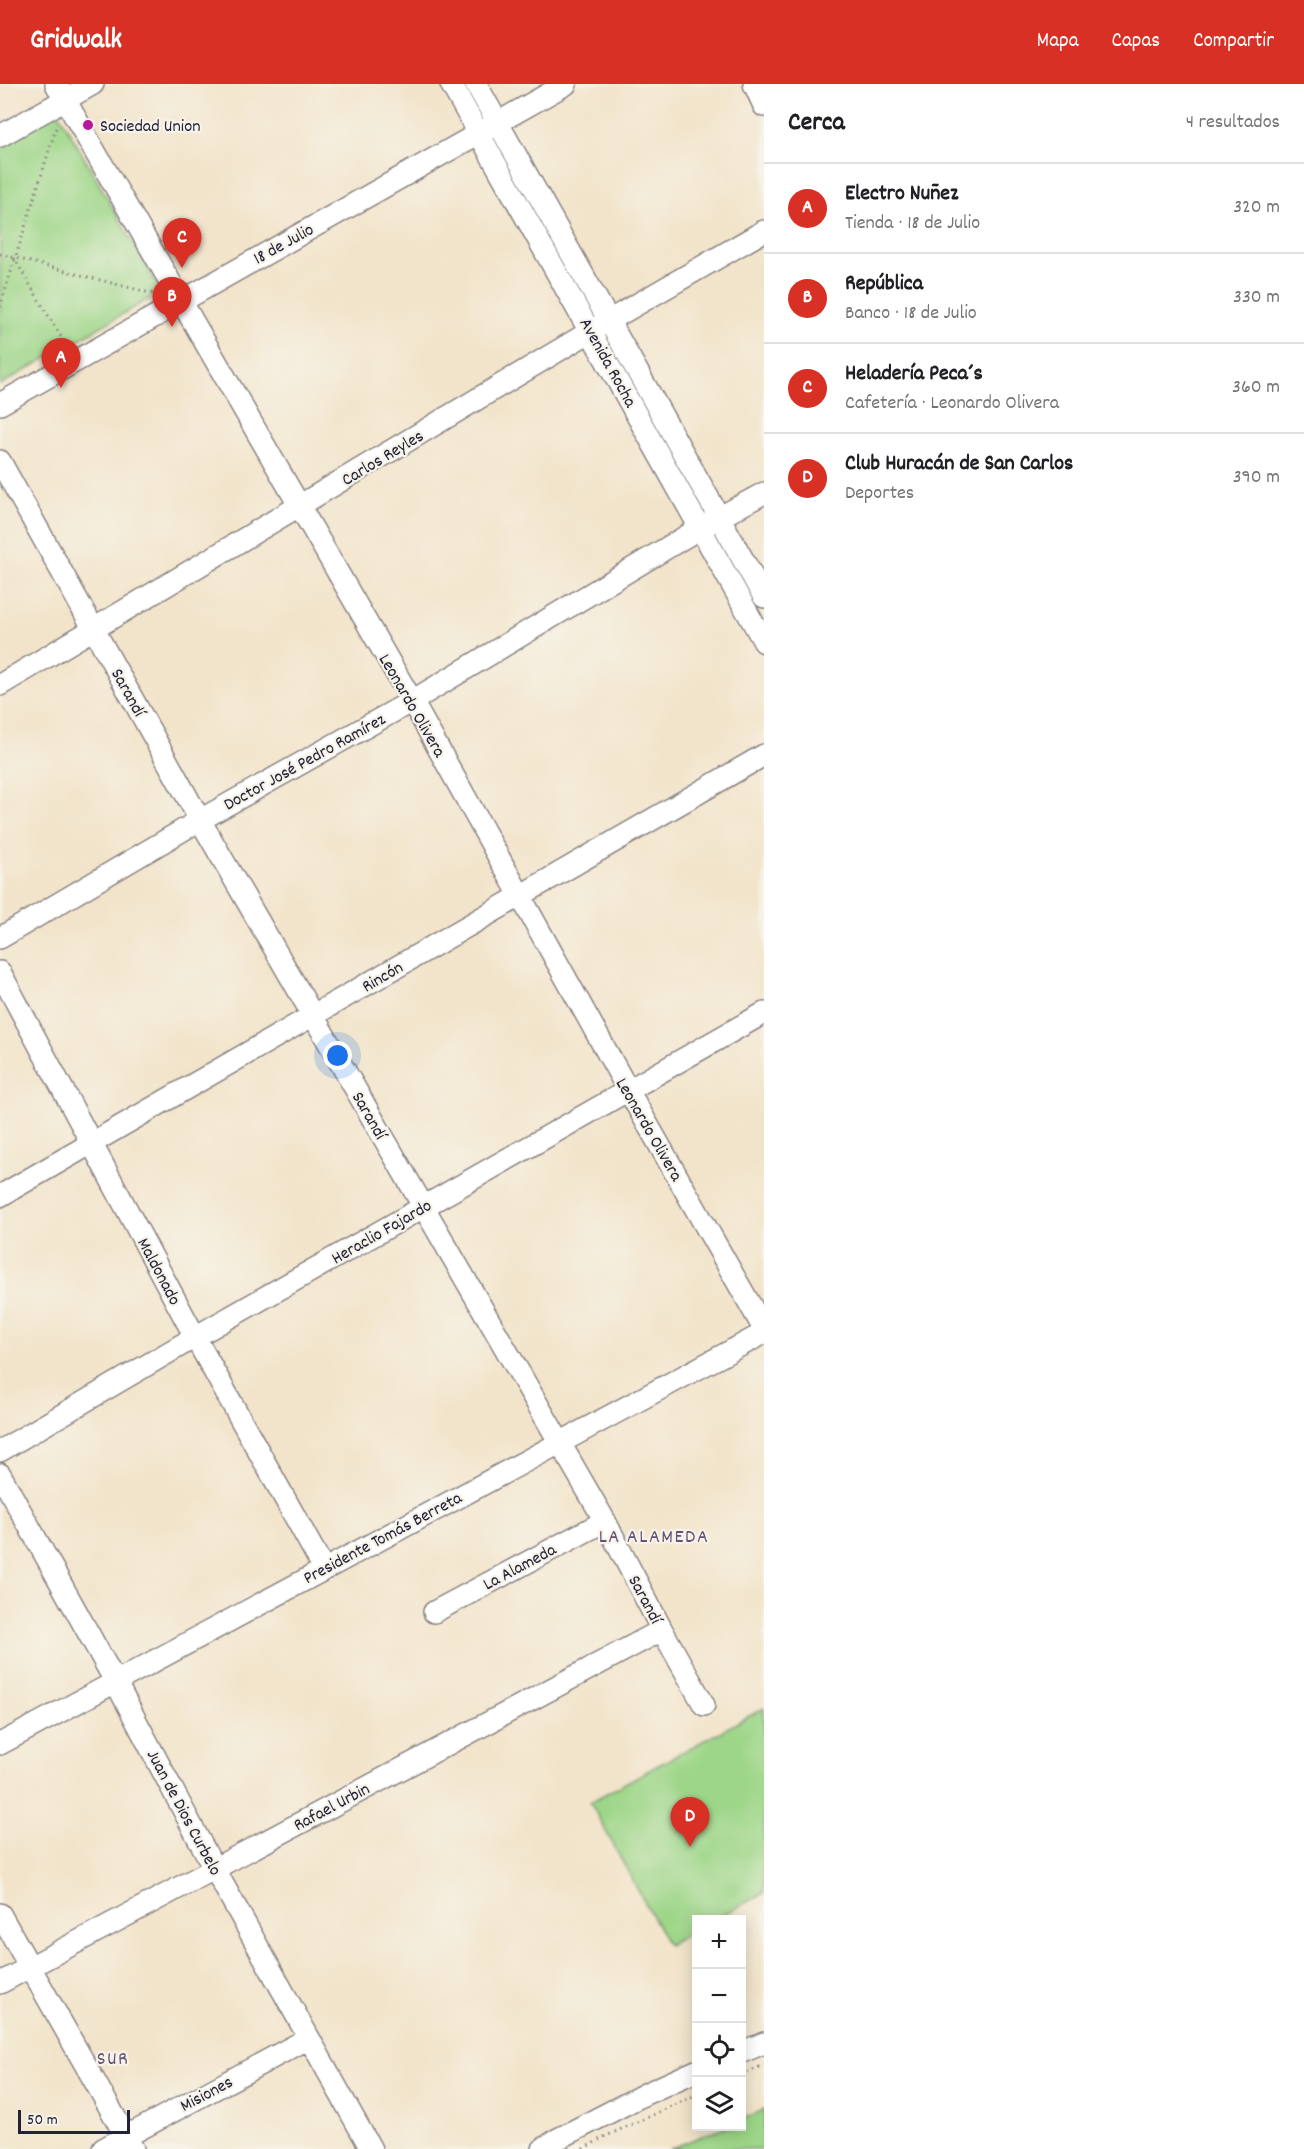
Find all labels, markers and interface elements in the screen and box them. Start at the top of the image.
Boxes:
text: Gridwalk [30,22,122,62]
text: Mapa [1037,27,1079,57]
text: Capas [1112,27,1160,57]
text: Compartir [1193,27,1274,57]
text: Cerca [788,105,845,142]
text: 4 resultados [1186,109,1280,137]
place label: Sociedad Union [100,115,200,140]
marker: Sociedad Union [81,118,95,132]
text: Electro Nuñez [845,179,958,210]
text: A [802,194,813,222]
text: 320 m [1233,194,1280,222]
text: Tienda · 18 de Julio [845,210,980,238]
pin: C [162,218,201,268]
street label: 18 de Julio [249,218,319,272]
text: República [845,269,923,300]
pin: B [152,278,192,327]
text: B [803,284,812,312]
text: 330 m [1233,284,1280,312]
text: Banco · 18 de Julio [845,300,977,328]
street label: Avenida Rocha [572,314,642,413]
pin: A [42,338,80,388]
text: Heladería Peca´s [845,359,983,390]
text: C [803,374,812,402]
text: 360 m [1232,374,1280,402]
text: Cafetería · Leonardo Olivera [845,390,1059,418]
street label: Carlos Reyles [338,425,429,493]
text: Club Huracán de San Carlos [845,449,1073,480]
text: D [802,464,813,492]
text: 390 m [1233,464,1280,492]
text: Deportes [845,480,914,508]
street label: Leonardo Olivera [371,650,451,763]
street label: Sarandí [103,665,151,723]
street label: Doctor José Pedro Ramírez [220,708,391,818]
street label: Rincón [358,956,409,1000]
your location [323,1041,352,1070]
street label: Leonardo Olivera [608,1074,688,1187]
street label: Sarandí [344,1088,392,1146]
street label: Heraclio Fajardo [328,1194,437,1272]
street label: Maldonado [130,1234,186,1310]
street label: Presidente Tomás Berreta [299,1486,467,1592]
district label: LA ALAMEDA [599,1524,709,1552]
street label: La Alameda [479,1538,562,1598]
street label: Sarandí [621,1572,668,1630]
street label: Juan de Dios Curbelo [139,1746,227,1881]
street label: Rafael Urbin [290,1778,375,1839]
pin: D [670,1798,710,1847]
map controls [692,1915,746,2131]
button: + [692,1915,746,1969]
button: − [692,1969,746,2023]
button: locate [692,2023,746,2077]
district label: SUR [97,2046,129,2074]
street label: Misiones [176,2071,238,2120]
button: layers [692,2077,746,2131]
scale bar [18,2107,130,2134]
text: 50 m [27,2109,58,2132]

